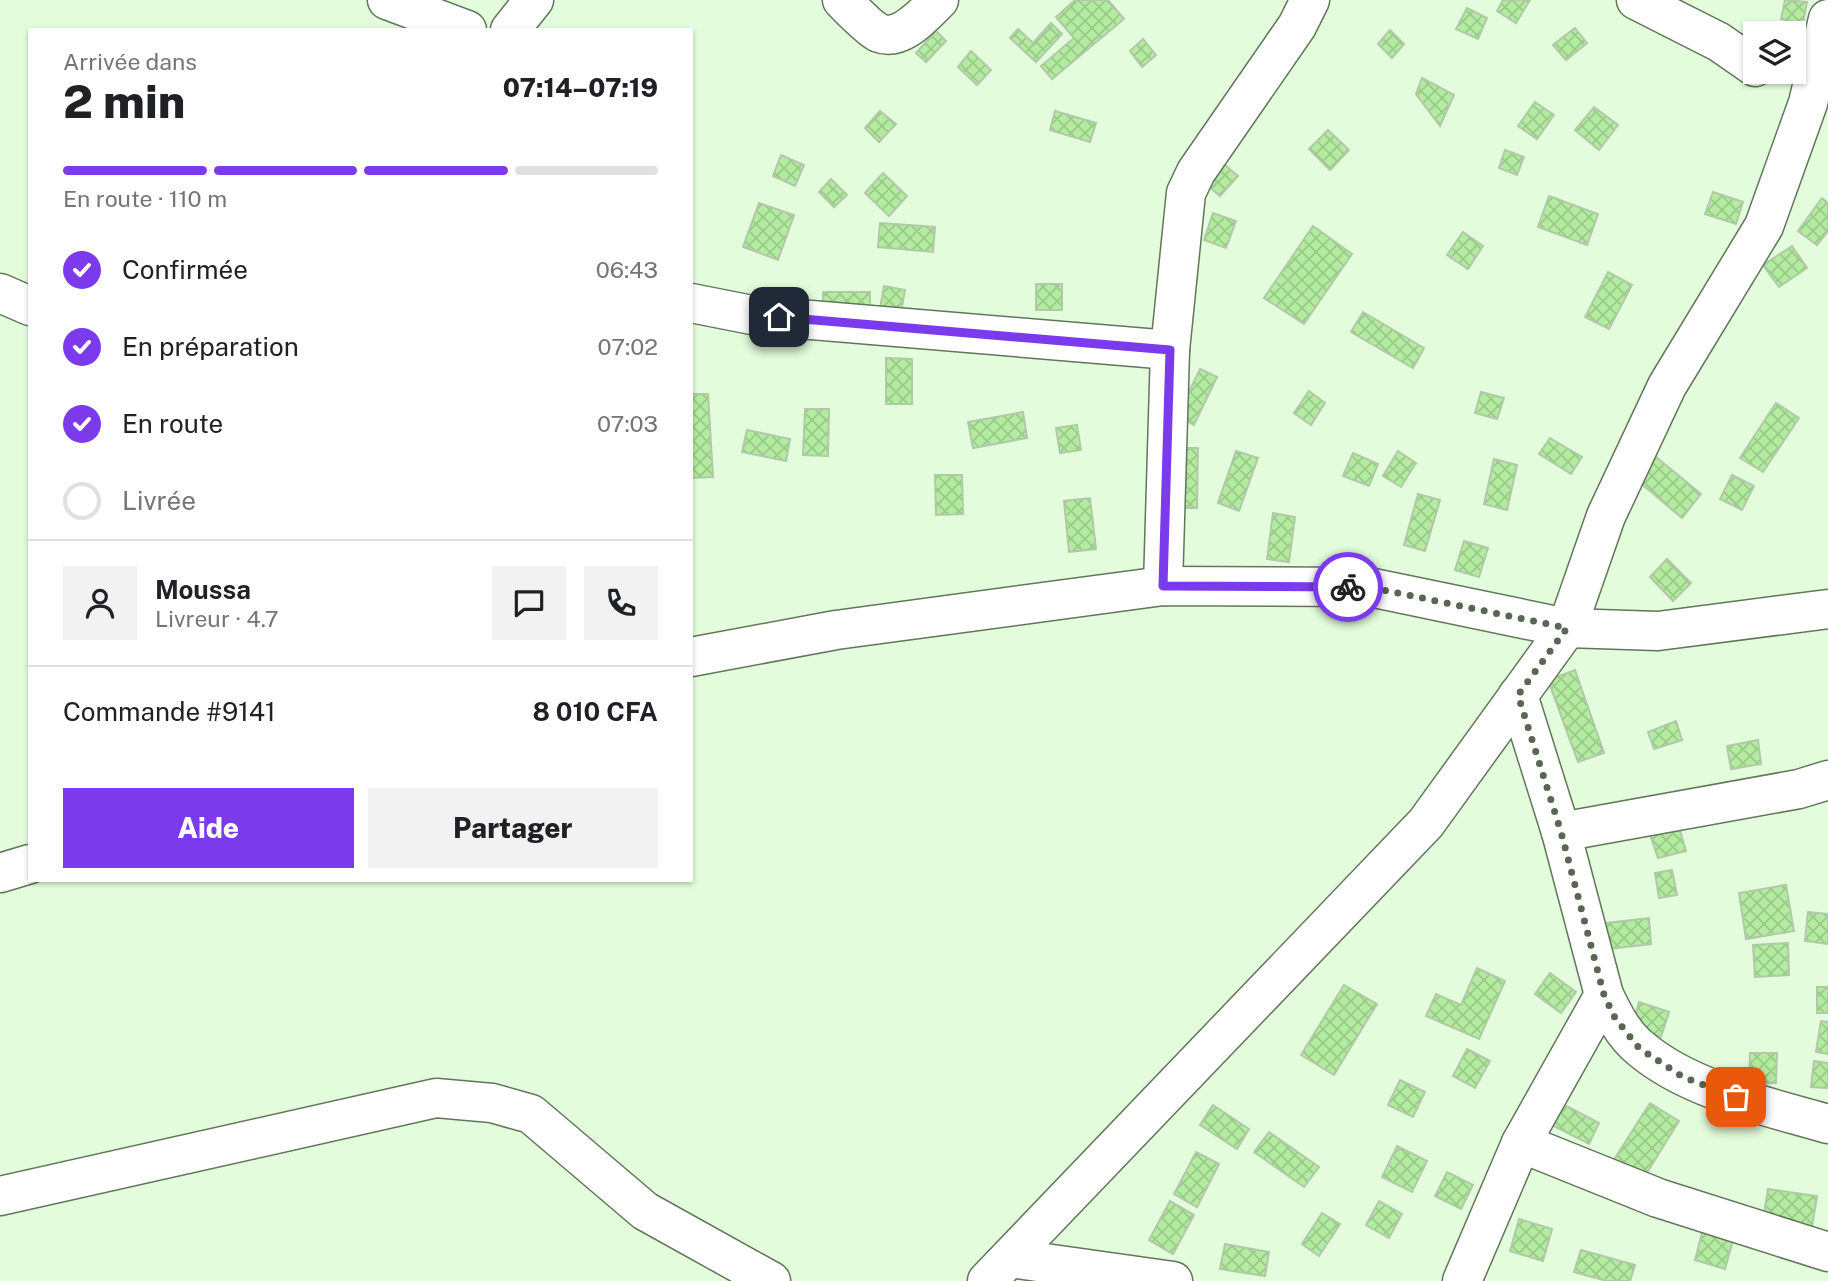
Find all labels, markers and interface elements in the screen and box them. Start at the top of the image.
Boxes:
map controls [1743,21,1806,84]
button: layers [1743,21,1806,84]
text: Arrivée dans [63,48,197,75]
text: 07:14–07:19 [503,72,658,103]
text: 2 min [63,74,185,128]
text: En route · 110 m [63,185,227,212]
icon: check [63,251,101,289]
text: Confirmée [122,254,248,285]
text: 06:43 [596,256,658,283]
pin [749,287,809,347]
icon: home [760,298,798,336]
icon: check [63,328,101,366]
text: En préparation [122,331,299,362]
text: 07:02 [598,333,658,360]
icon: check [63,405,101,443]
text: En route [122,408,223,439]
text: 07:03 [597,410,658,437]
text: Livrée [122,485,196,516]
courier [1313,552,1383,622]
button: person [63,566,137,640]
button: chat [492,566,566,640]
button: phone [584,566,658,640]
icon: bike [1329,568,1367,606]
text: Moussa [155,574,251,605]
text: Livreur · 4.7 [155,605,278,632]
text: Commande #9141 [63,696,276,727]
text: 8 010 CFA [532,696,658,727]
button: Aide [63,788,354,868]
button: Partager [368,788,658,868]
pin [1706,1067,1766,1127]
icon: bag [1717,1078,1755,1116]

